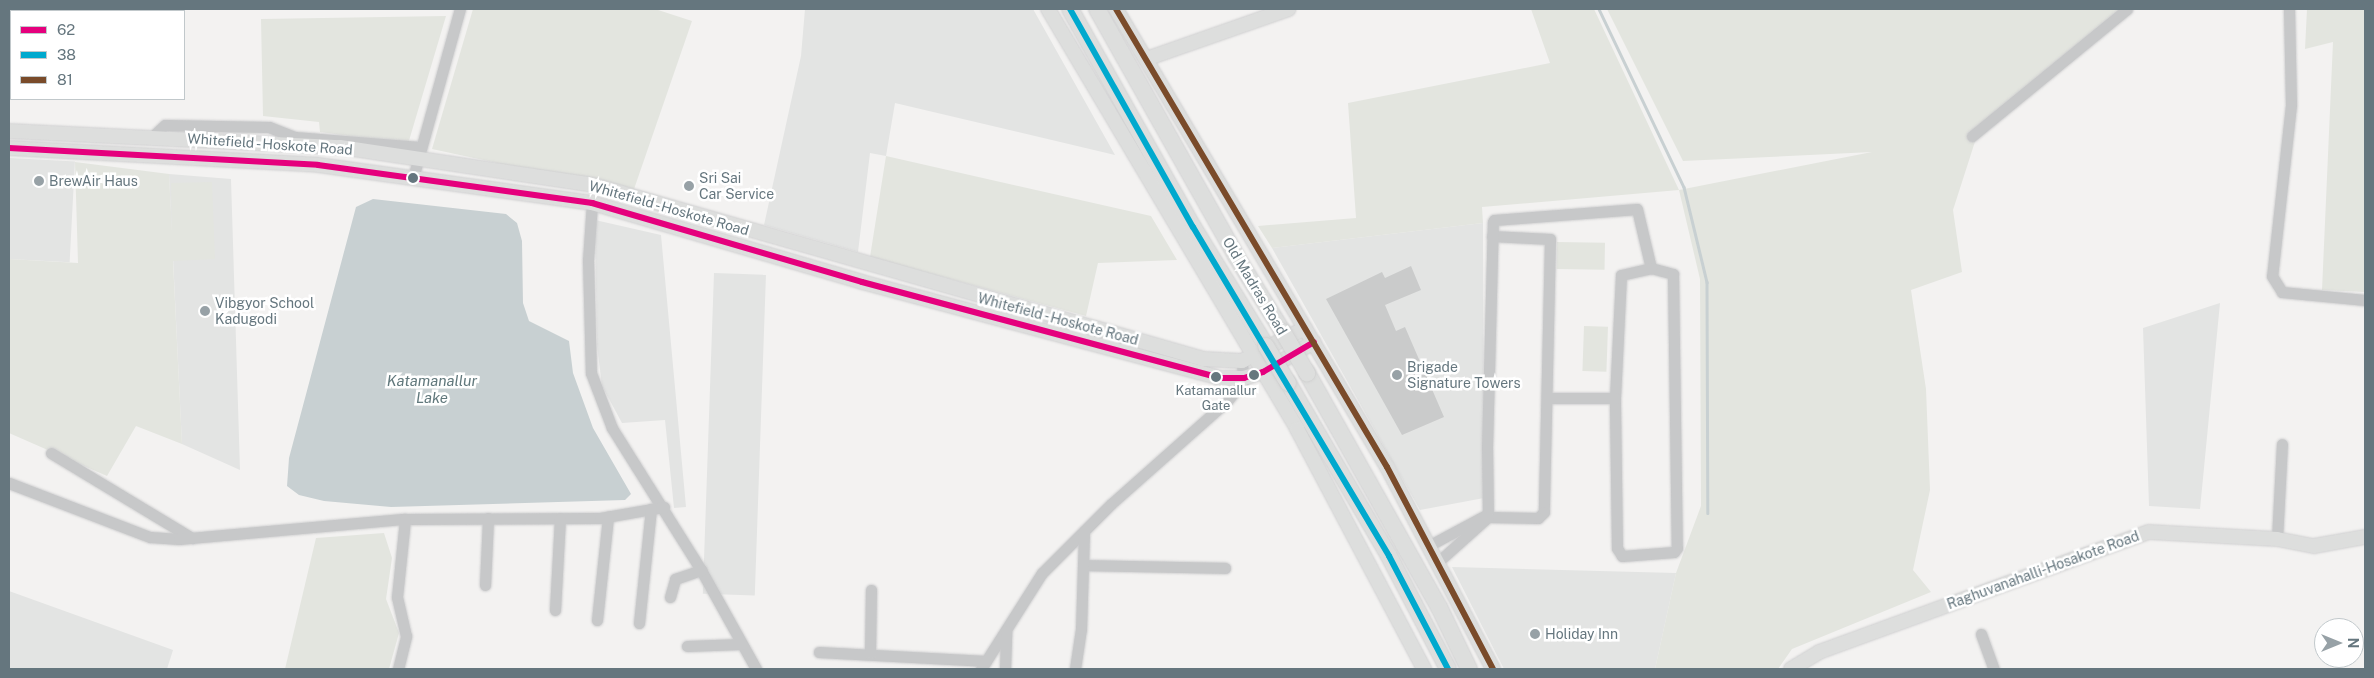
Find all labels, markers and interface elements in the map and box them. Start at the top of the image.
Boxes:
legend [10,10,185,100]
text: 62 [57,21,75,38]
text: 38 [57,46,76,63]
text: 81 [57,71,73,88]
street label: Whitefield - Hoskote Road [185,130,355,158]
place label: Sri Sai Car Service [699,170,774,202]
place label: BrewAir Haus [49,173,138,189]
unlabelled marker [408,173,418,183]
marker: BrewAir Haus [33,175,45,187]
street label: Whitefield - Hoskote Road [585,177,753,239]
marker: Sri Sai Car Service [683,180,695,192]
street label: Old Madras Road [1219,234,1291,338]
street label: Whitefield - Hoskote Road [974,289,1142,349]
place label: Vibgyor School Kadugodi [215,295,314,328]
marker: Vibgyor School Kadugodi [199,305,211,317]
place label: Brigade Signature Towers [1407,359,1521,392]
marker: Brigade Signature Towers [1391,369,1403,381]
unlabelled marker [1249,370,1259,380]
water label: Katamanallur Lake [387,371,477,406]
marker: Katamanallur Gate [1211,372,1221,382]
place label: Katamanallur Gate [1175,384,1257,415]
street label: Raghuvanahalli-Hosakote Road [1945,527,2141,613]
north arrow [2314,618,2364,668]
place label: Holiday Inn [1545,626,1618,642]
marker: Holiday Inn [1529,628,1541,640]
text: N [2345,638,2361,648]

